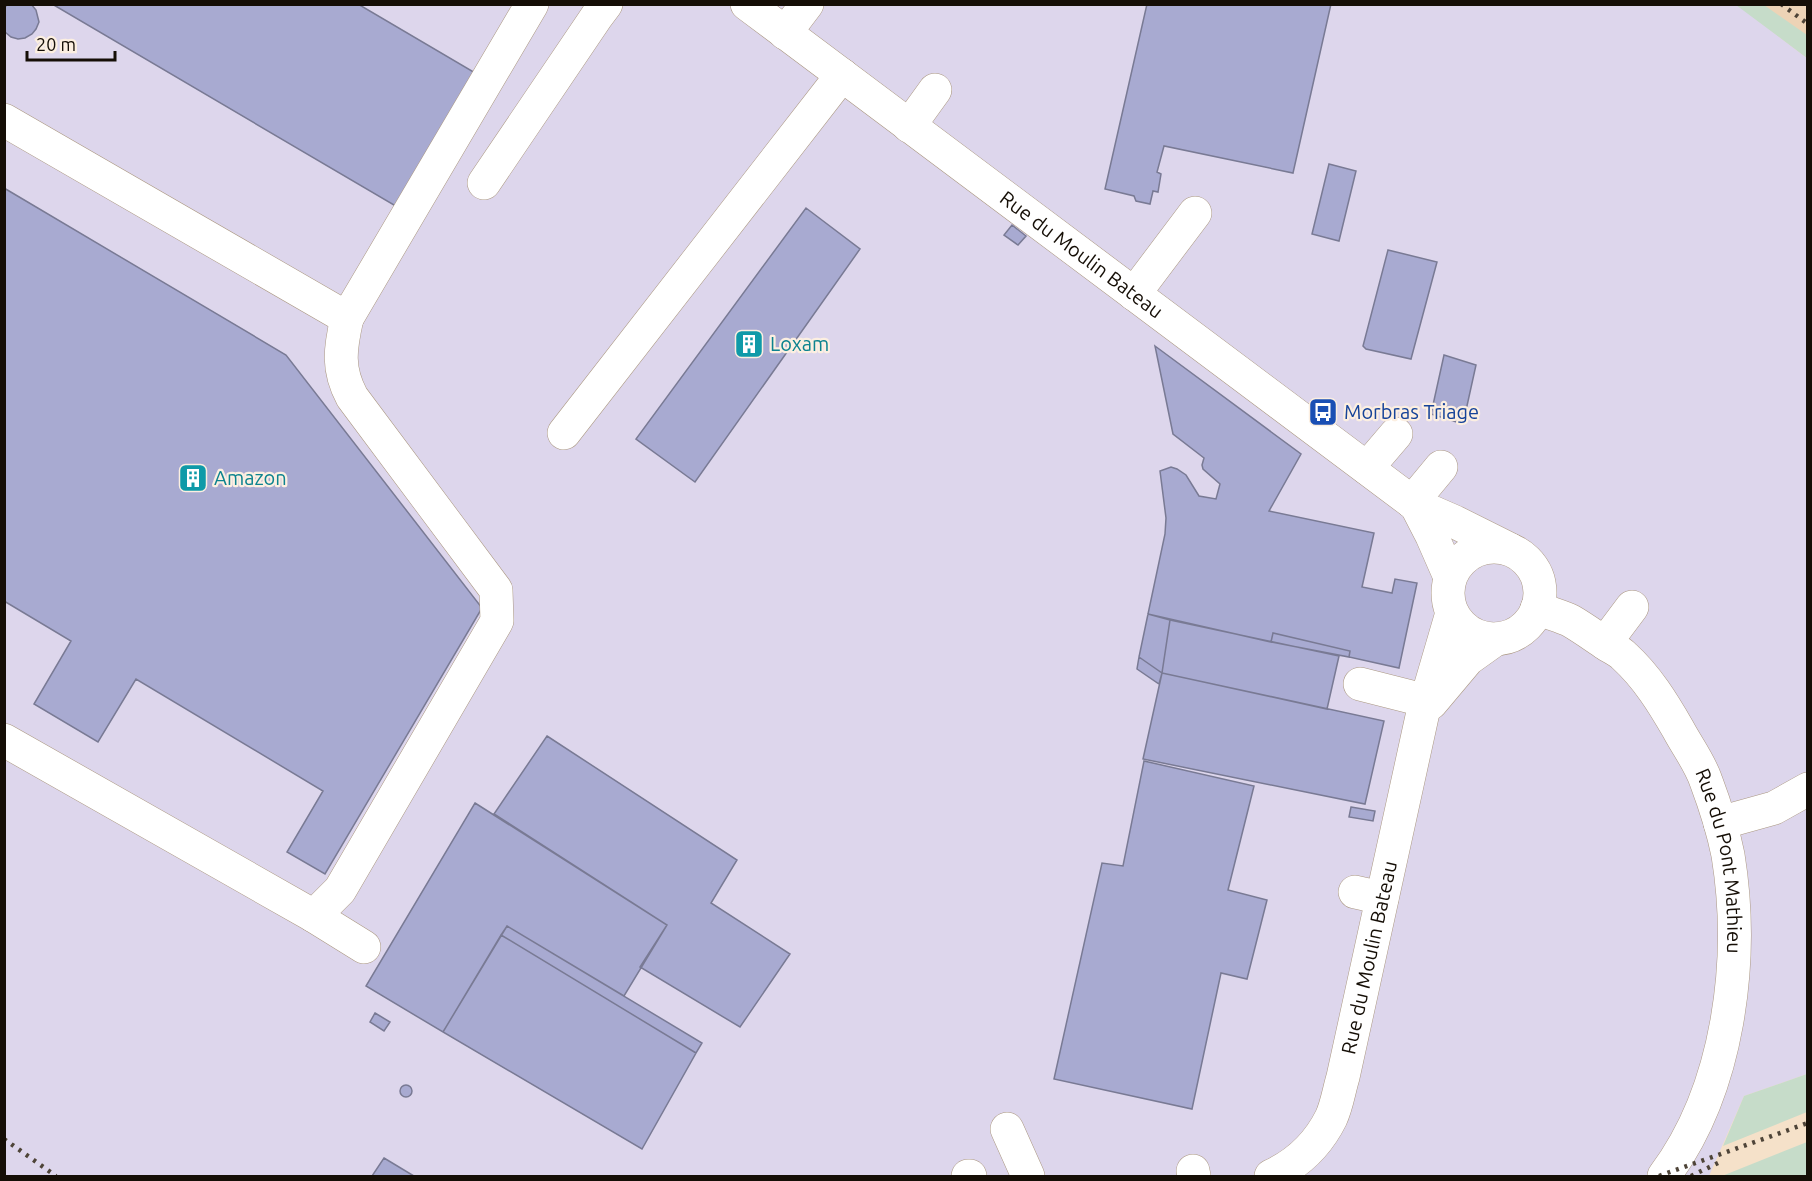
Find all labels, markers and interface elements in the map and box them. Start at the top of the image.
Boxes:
scale bar [27,24,116,62]
text: 20 m [36,34,76,54]
street label: Rue du Moulin Bateau [996,186,1168,323]
building icon: Loxam [733,328,765,360]
place label: Loxam [770,332,829,355]
bus stop icon: Morbras Triage [1307,396,1339,428]
place label: Morbras Triage [1344,400,1479,423]
building icon: Amazon [177,462,209,494]
place label: Amazon [214,466,287,489]
street label: Rue du Pont Mathieu [1691,765,1746,954]
street label: Rue du Moulin Bateau [1336,859,1401,1056]

